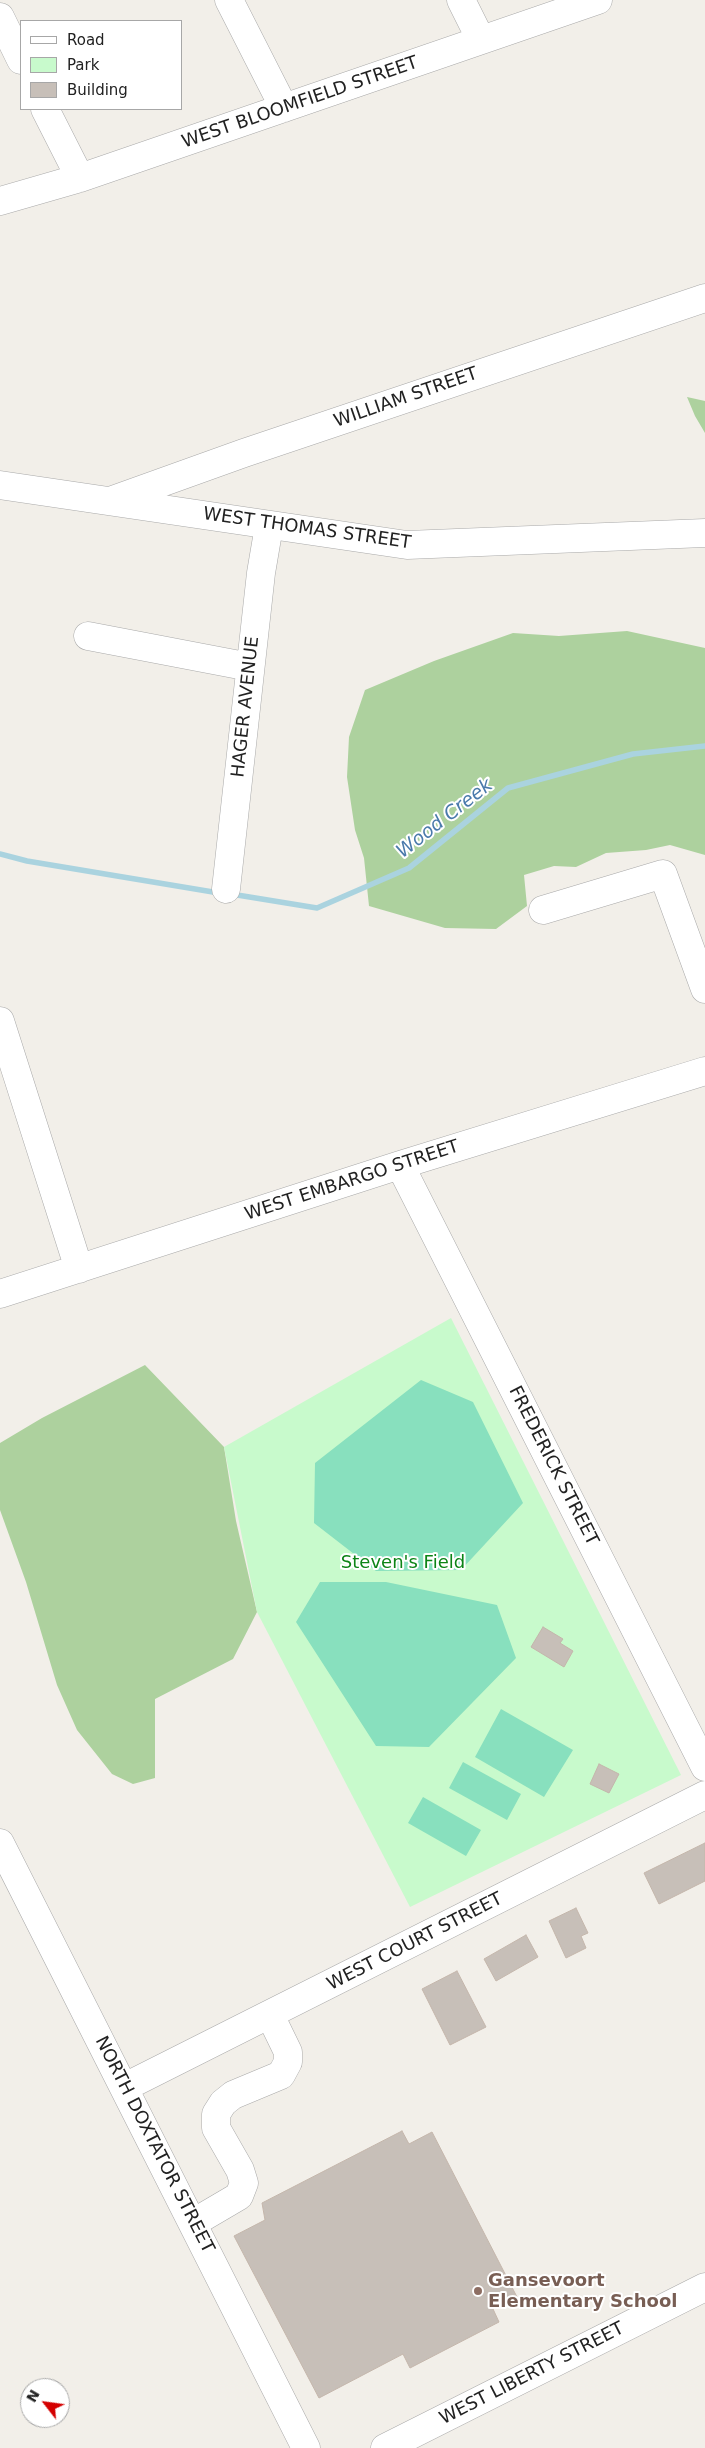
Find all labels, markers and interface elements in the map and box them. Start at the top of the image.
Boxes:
legend [20,20,182,110]
text: Road [67,31,105,49]
street label: WEST BLOOMFIELD STREET [179,52,421,154]
text: Park [67,56,99,74]
text: Building [67,81,128,99]
street label: WILLIAM STREET [331,363,481,433]
street label: WEST THOMAS STREET [202,504,412,554]
street label: HAGER AVENUE [228,635,264,779]
water label: Wood Creek [392,774,498,864]
street label: WEST EMBARGO STREET [242,1136,462,1226]
street label: FREDERICK STREET [503,1383,603,1549]
park label: Steven's Field [341,1552,465,1574]
street label: WEST COURT STREET [324,1888,506,1996]
street label: NORTH DOXTATOR STREET [90,2033,218,2257]
place label: Gansevoort Elementary School [488,2270,677,2312]
marker: Gansevoort Elementary School [472,2285,484,2297]
street label: WEST LIBERTY STREET [436,2318,628,2430]
north arrow [20,2378,70,2428]
text: N [23,2387,43,2405]

